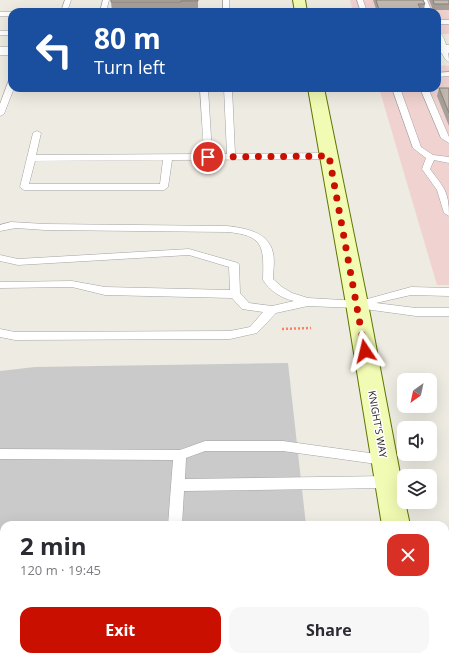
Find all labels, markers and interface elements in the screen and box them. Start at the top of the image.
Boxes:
text: 80 m [94,19,161,57]
icon: left [28,24,80,76]
text: Turn left [94,55,165,79]
pin [191,140,225,174]
icon: arrive [197,146,219,168]
position arrow [344,330,386,372]
north arrow [397,373,437,413]
map controls [397,373,437,509]
street label: KNIGHT'S WAY [365,389,391,459]
button: sound [397,421,437,461]
button: layers [397,469,437,509]
text: 2 min [20,529,87,562]
button: close [387,534,429,576]
text: 120 m · 19:45 [20,561,101,579]
button: Exit [20,607,221,653]
button: Share [229,607,429,653]

